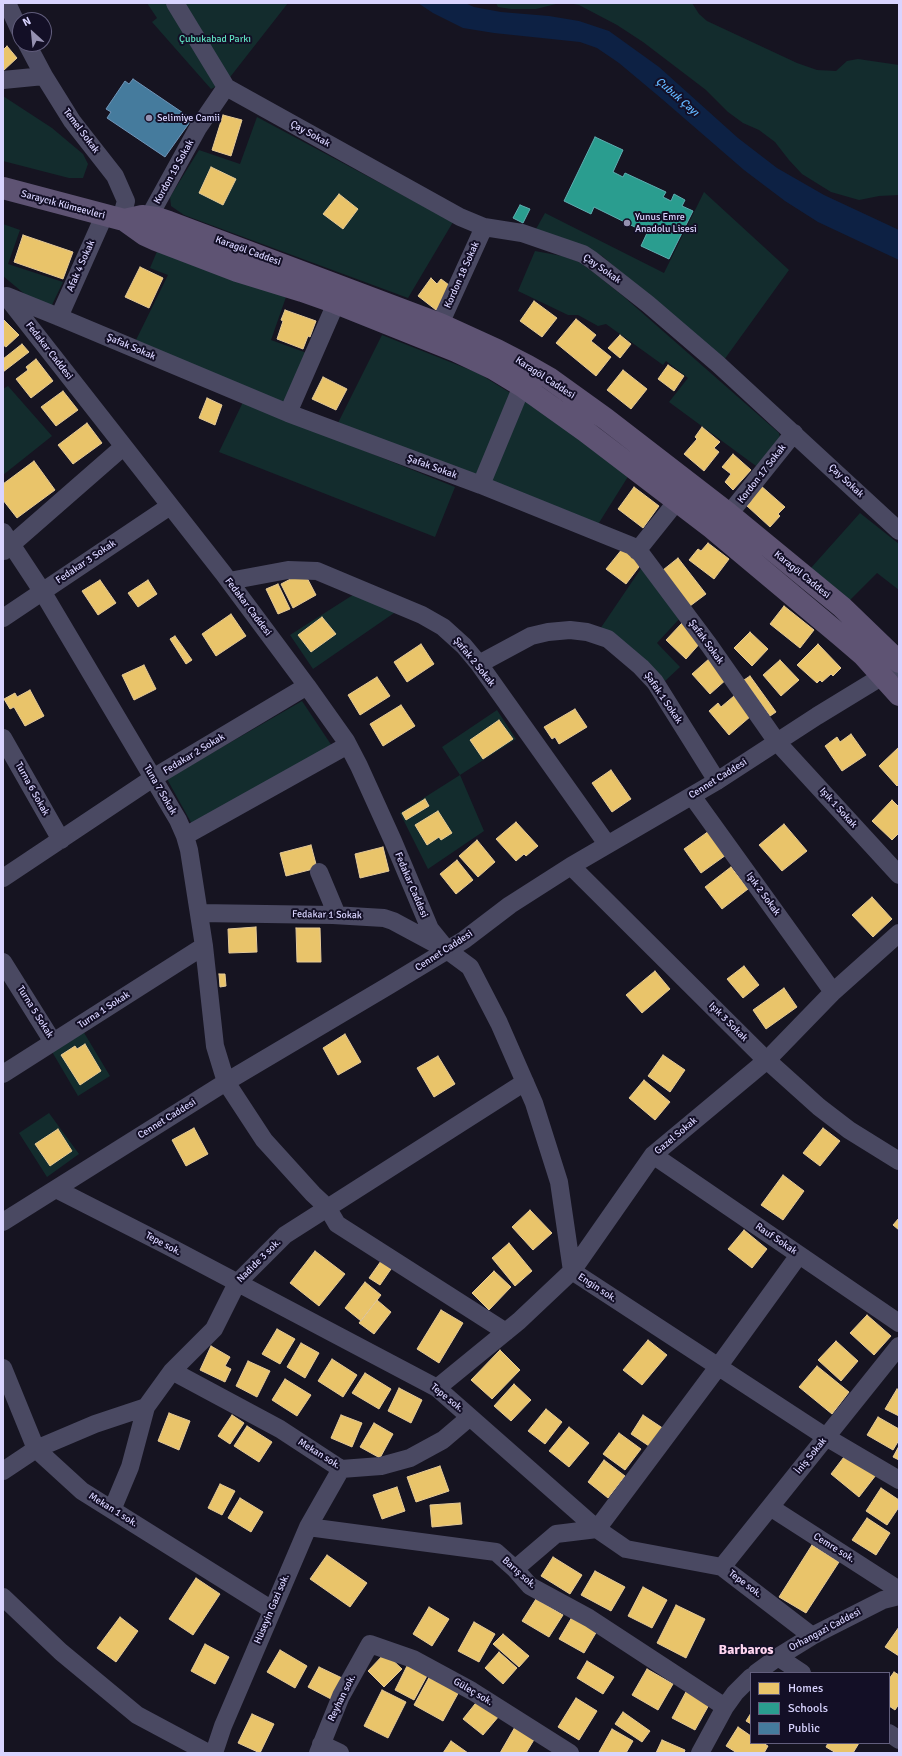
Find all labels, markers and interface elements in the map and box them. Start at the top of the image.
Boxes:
north arrow [12,12,52,52]
text: N [20,14,33,29]
park label: Çubukabad Parkı [179,33,251,45]
water label: Çubuk Çayı [653,75,701,119]
street label: Temel Sokak [60,106,102,156]
place label: Selimiye Camii [157,112,220,124]
marker: Selimiye Camii [144,113,154,123]
street label: Çay Sokak [288,118,332,150]
street label: Kordon 19 Sokak [151,138,197,206]
street label: Saraycık Kümeevleri [20,188,106,222]
place label: Yunus Emre Anadolu Lisesi [635,211,697,234]
marker: Yunus Emre Anadolu Lisesi [622,218,632,228]
street label: Karagöl Caddesi [214,234,282,268]
street label: Afak 4 Sokak [64,238,98,294]
street label: Kordon 18 Sokak [442,240,482,310]
street label: Çay Sokak [581,252,623,286]
street label: Fedakar Caddesi [23,320,75,382]
street label: Şafak Sokak [105,331,157,363]
street label: Karagöl Caddesi [513,354,577,402]
street label: Kordon 17 Sokak [735,442,789,506]
street label: Şafak Sokak [405,452,459,482]
street label: Çay Sokak [826,462,866,500]
street label: Fedakar 3 Sokak [54,538,118,586]
street label: Karagöl Caddesi [771,549,833,601]
street label: Fedakar Caddesi [222,575,274,639]
street label: Şafak Sokak [686,617,726,667]
street label: Şafak 2 Sokak [451,635,497,689]
street label: Şafak 1 Sokak [641,670,685,726]
street label: Fedakar 2 Sokak [161,731,227,777]
street label: Cennet Caddesi [687,756,749,802]
street label: Turna 6 Sokak [12,760,52,818]
street label: Tuna 7 Sokak [141,763,179,817]
street label: Işık 1 Sokak [817,785,859,831]
street label: Fedakar Caddesi [392,850,430,920]
street label: Işık 2 Sokak [743,870,783,918]
street label: Fedakar 1 Sokak [292,908,362,922]
street label: Cennet Caddesi [413,928,475,974]
street label: Turna 5 Sokak [14,984,56,1040]
street label: Turna 1 Sokak [76,989,132,1031]
street label: Işık 3 Sokak [706,1000,750,1044]
street label: Cennet Caddesi [136,1096,198,1142]
street label: Gazel Sokak [652,1115,700,1157]
street label: Rauf Sokak [753,1221,799,1257]
street label: Tepe sok. [143,1230,183,1258]
street label: Nadide 3 sok. [235,1237,283,1285]
street label: Engin sok. [575,1271,619,1305]
street label: Tepe sok. [428,1381,466,1415]
street label: İniş Sokak [793,1435,829,1477]
street label: Mekan sok. [295,1436,343,1472]
street label: Mekan 1 sok. [86,1490,140,1530]
street label: Cemre sok. [811,1530,857,1566]
street label: Barış sok. [500,1555,538,1591]
street label: Tepe sok. [726,1568,764,1600]
street label: Hüseyin Gazi sok. [252,1572,292,1646]
street label: Orhangazi Caddesi [787,1606,863,1654]
district label: Barbaros [719,1642,773,1658]
legend [750,1672,890,1744]
street label: Reyhan sok. [325,1673,359,1723]
street label: Güleç sok. [451,1676,495,1708]
text: Homes [788,1681,823,1696]
text: Schools [788,1701,828,1716]
text: Public [788,1721,820,1736]

